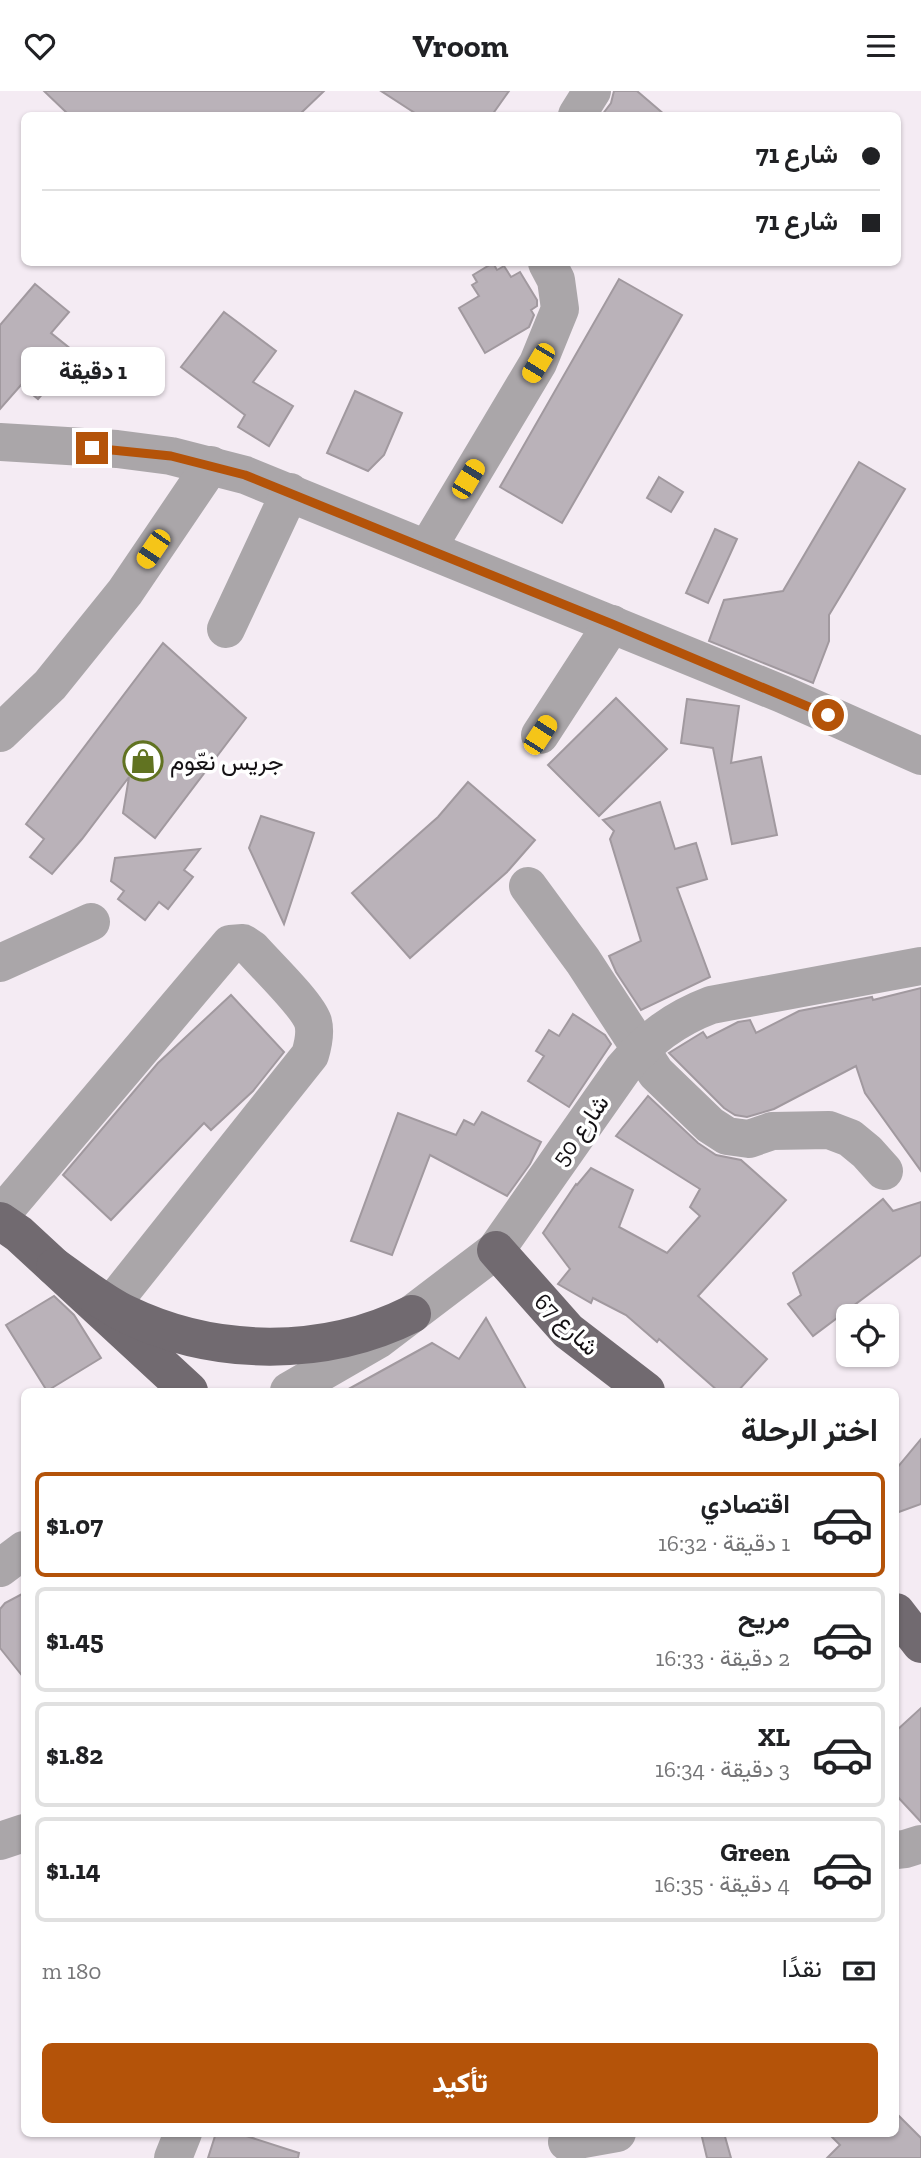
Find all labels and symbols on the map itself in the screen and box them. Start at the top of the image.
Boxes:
car [519,340,558,386]
callout: 1 دقيقة [20,347,164,395]
route end [76,432,108,464]
car [449,456,488,502]
car [133,526,174,572]
route start [812,699,844,731]
car [520,712,561,758]
shop icon: جريس نعّوم [122,740,164,782]
place label: جريس نعّوم [170,747,283,778]
street label: شارع 50 [545,1089,616,1172]
street label: شارع 67 [528,1287,605,1363]

